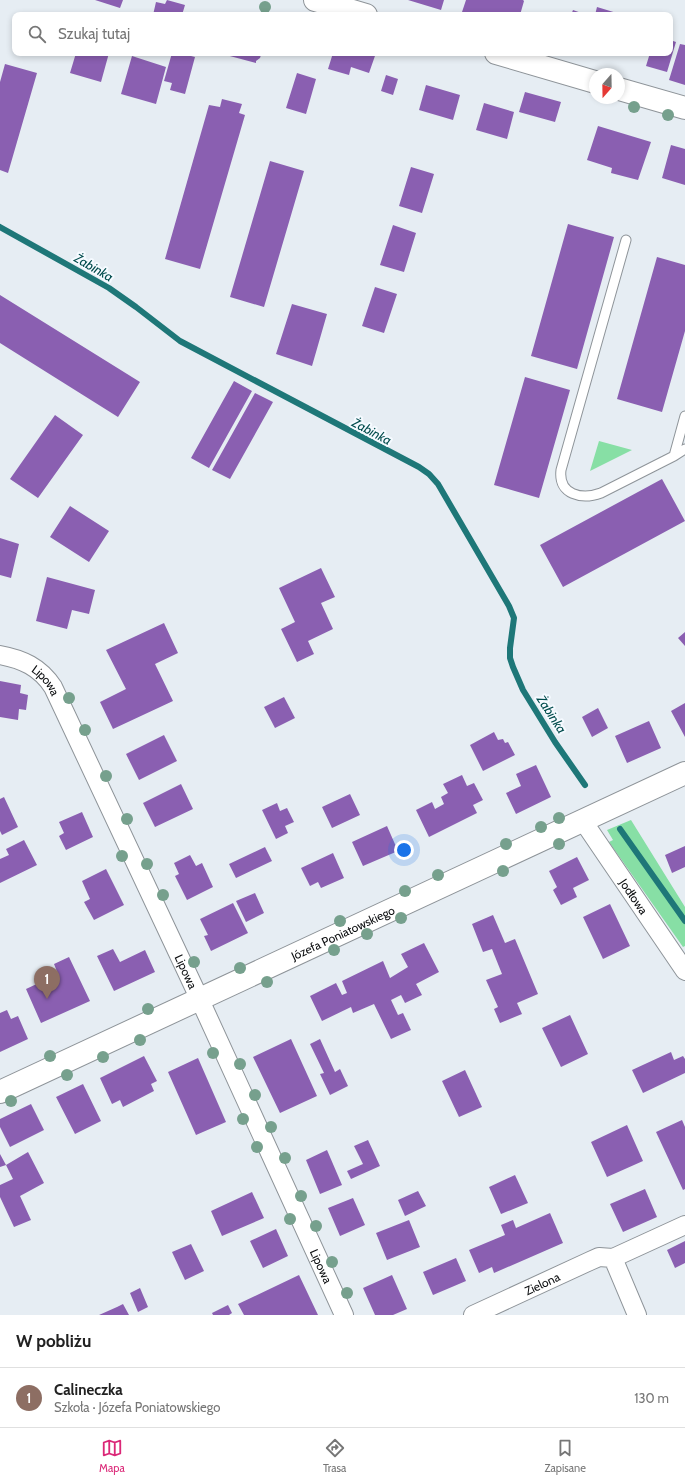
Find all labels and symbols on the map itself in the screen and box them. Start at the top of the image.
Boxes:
north arrow [589,68,625,104]
water label: Żabinka [71,249,116,285]
water label: Żabinka [349,414,394,448]
street label: Lipowa [29,661,63,698]
water label: Żabinka [533,691,570,736]
your location [394,840,414,860]
street label: Jodłowa [616,875,652,917]
street label: Józefa Poniatowskiego [288,902,397,963]
street label: Lipowa [172,952,201,991]
pin: 1 [34,966,60,999]
street label: Lipowa [307,1246,336,1286]
street label: Zielona [522,1268,562,1298]

